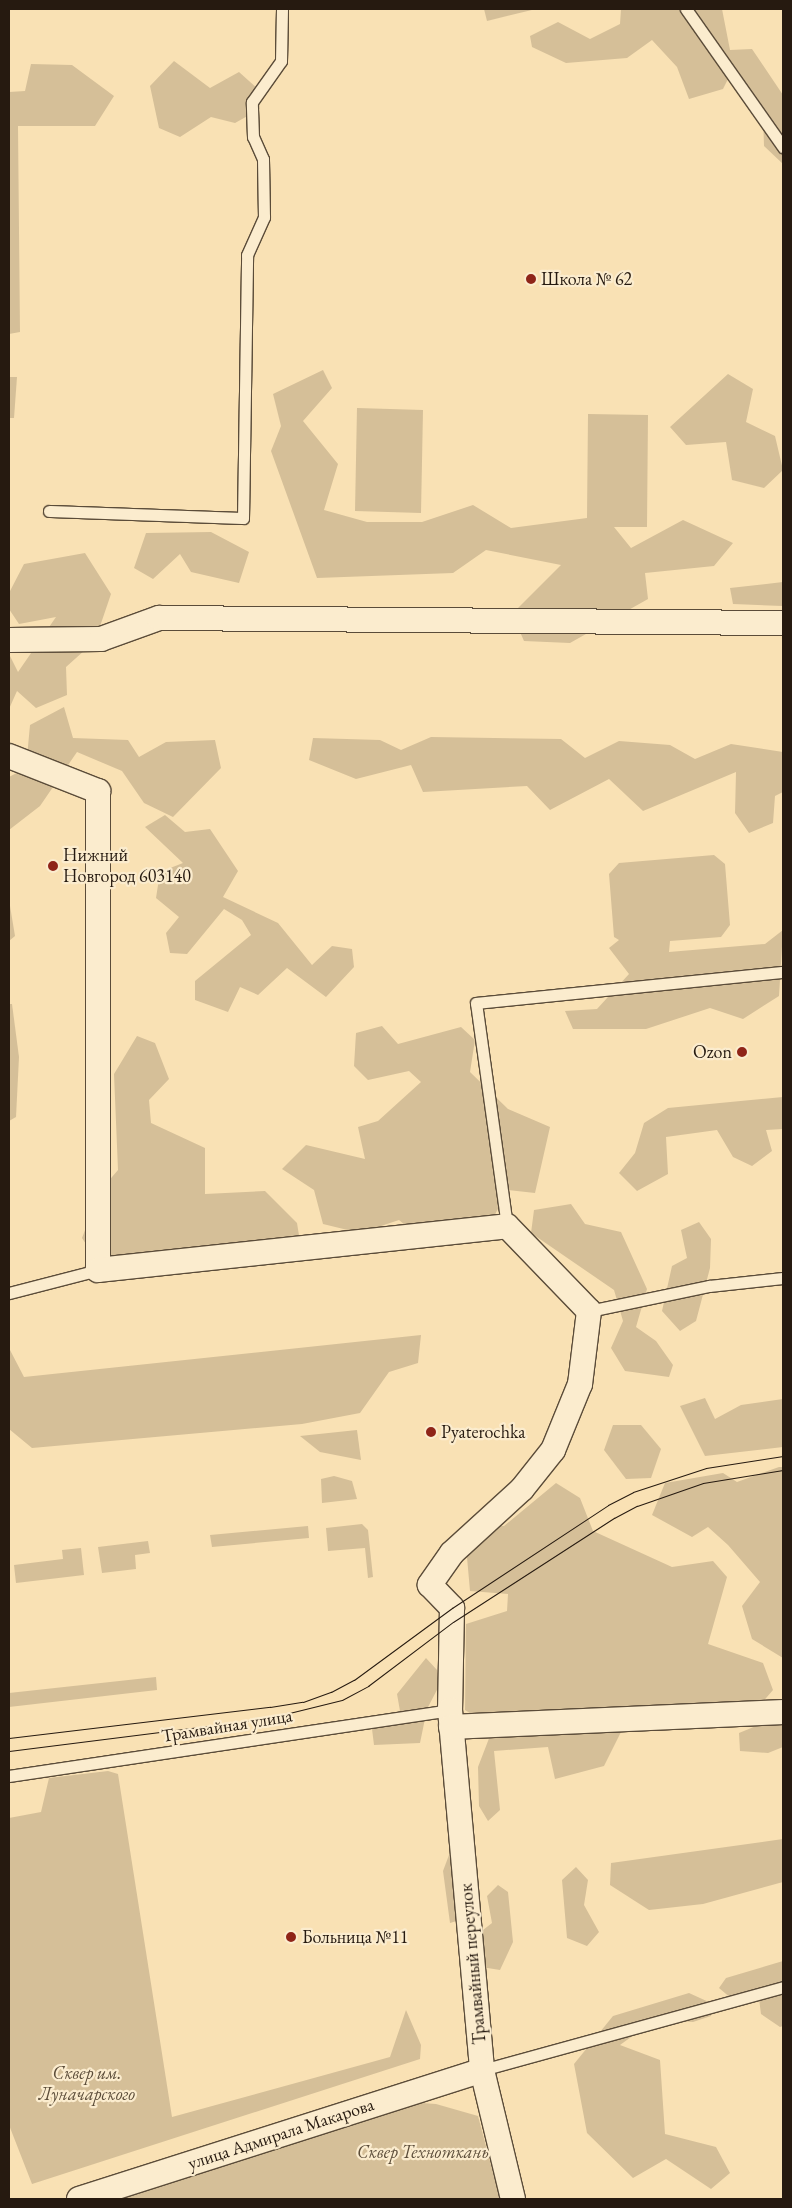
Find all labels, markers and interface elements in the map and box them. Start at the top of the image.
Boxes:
place label: Школа № 62 [541,268,632,290]
marker: Школа № 62 [525,273,537,285]
place label: Нижний Новгород 603140 [63,845,191,888]
marker: Нижний Новгород 603140 [47,860,59,872]
place label: Ozon [693,1041,732,1063]
marker: Ozon [736,1046,748,1058]
place label: Pyaterochka [441,1421,526,1443]
marker: Pyaterochka [425,1426,437,1438]
street label: Трамвайная улица [160,1705,294,1747]
street label: Трамвайный переулок [455,1883,491,2045]
place label: Больница №11 [302,1926,408,1948]
marker: Больница №11 [284,1930,298,1944]
park label: Сквер им. Луначарского [39,2063,135,2106]
street label: улица Адмирала Макарова [185,2094,377,2174]
park label: Сквер Техноткань [357,2141,489,2163]

